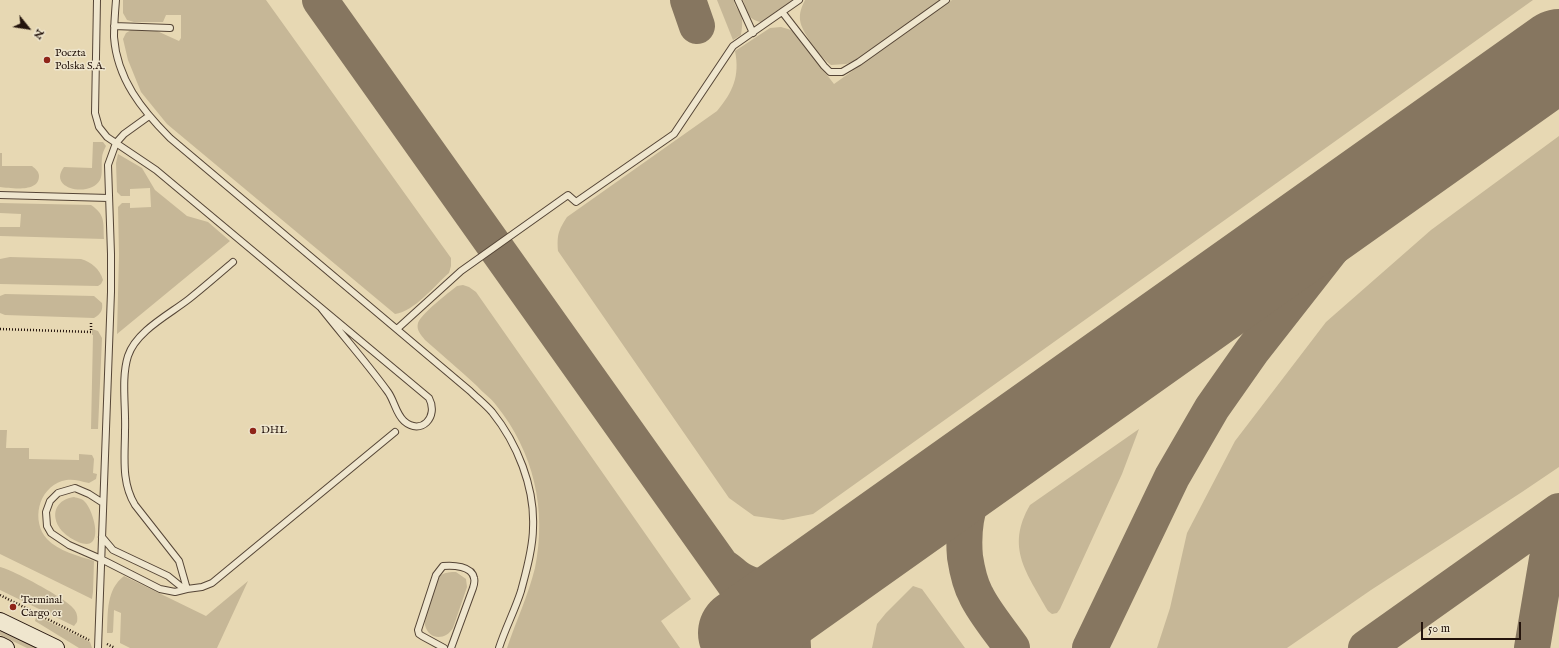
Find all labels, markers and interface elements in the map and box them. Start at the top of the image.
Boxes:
north arrow [8,8,48,48]
text: N [30,26,47,42]
place label: Poczta Polska S.A. [55,47,105,73]
marker: Poczta Polska S.A. [42,55,52,65]
place label: DHL [261,424,287,438]
marker: DHL [248,426,258,436]
place label: Terminal Cargo 01 [21,594,62,620]
marker: Terminal Cargo 01 [8,602,18,612]
scale bar [1423,614,1523,640]
text: 50 m [1428,621,1450,636]

